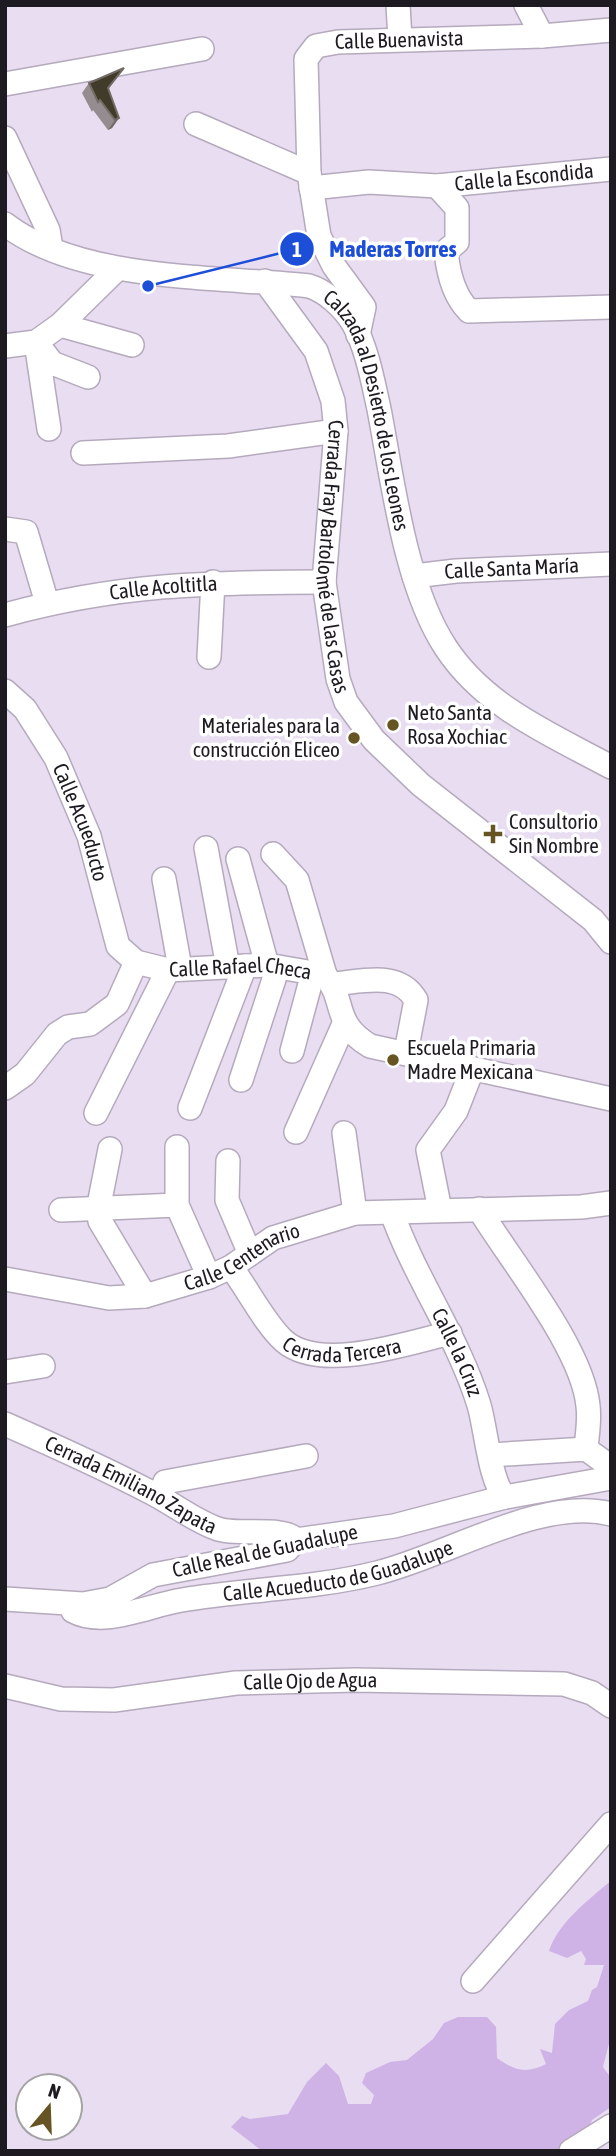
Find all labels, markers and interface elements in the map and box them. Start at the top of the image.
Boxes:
street label: Calle Buenavista [334,25,464,53]
street label: Calle la Escondida [453,158,595,195]
callout: Maderas Torres [280,227,470,271]
text: Maderas Torres [329,236,457,262]
text: 1 [292,237,302,261]
street label: Calzada al Desierto de los Leones [319,284,415,533]
street label: Cerrada Fray Bartolomé de las Casas [312,419,355,696]
street label: Calle Santa María [443,552,579,583]
street label: Calle Acoltitla [108,571,218,604]
place label: Neto Santa Rosa Xochiac [407,700,507,748]
place label: Materiales para la construcción Eliceo [193,713,340,761]
marker: Neto Santa Rosa Xochiac [385,717,401,733]
marker: Materiales para la construcción Eliceo [346,730,362,746]
street label: Calle Acueducto [49,760,113,884]
place label: Consultorio Sin Nombre [509,809,599,857]
marker: Consultorio Sin Nombre [483,824,503,844]
street label: Calle Rafael Checa [168,952,314,983]
place label: Escuela Primaria Madre Mexicana [407,1035,536,1083]
marker: Escuela Primaria Madre Mexicana [385,1052,401,1068]
street label: Calle Centenario [181,1218,302,1295]
street label: Calle la Cruz [427,1304,488,1400]
street label: Cerrada Tercera [278,1331,403,1366]
street label: Cerrada Emiliano Zapata [42,1430,221,1538]
street label: Calle Real de Guadalupe [170,1519,360,1581]
street label: Calle Acueducto de Guadalupe [222,1535,456,1605]
street label: Calle Ojo de Agua [243,1667,378,1694]
north arrow [14,2072,84,2142]
text: N [46,2079,63,2103]

